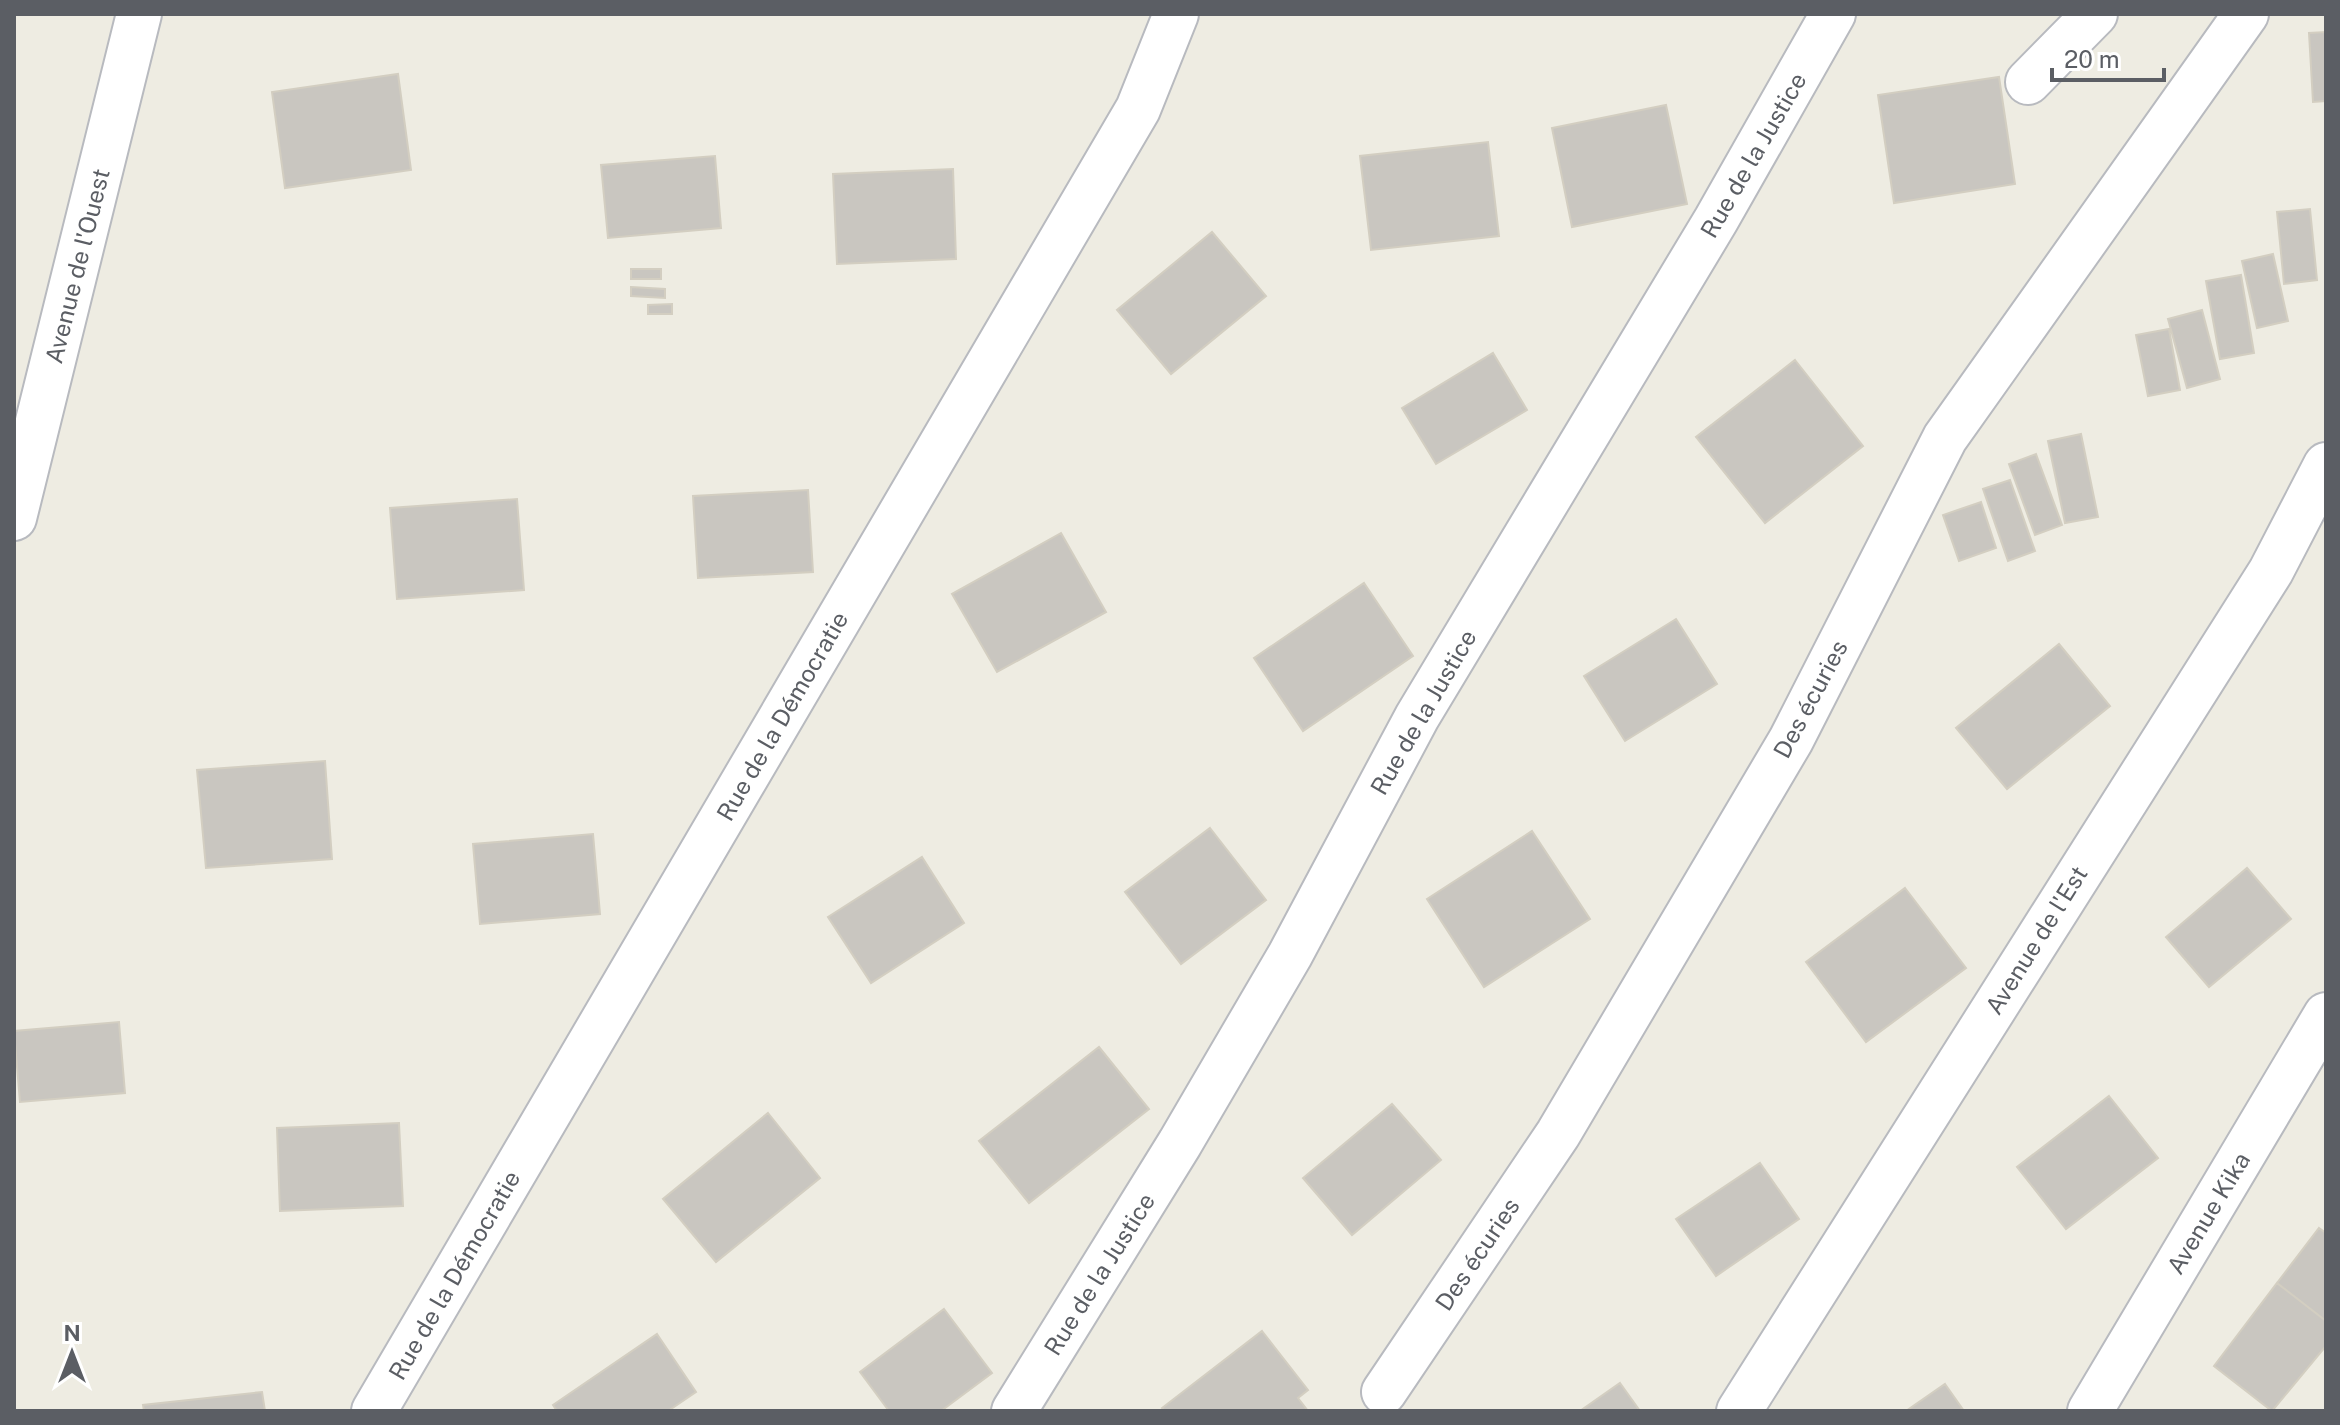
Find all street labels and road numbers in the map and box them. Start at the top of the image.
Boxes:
street label: Rue de la Justice [1694,68,1812,242]
street label: Avenue de l'Ouest [39,166,115,366]
street label: Rue de la Démocratie [711,606,853,826]
street label: Rue de la Justice [1364,625,1482,799]
street label: Des écuries [1767,635,1853,763]
street label: Avenue de l'Est [1979,861,2093,1019]
street label: Avenue Kika [2161,1147,2255,1279]
street label: Rue de la Démocratie [383,1165,525,1385]
street label: Rue de la Justice [1038,1188,1160,1360]
street label: Des écuries [1429,1193,1525,1315]

